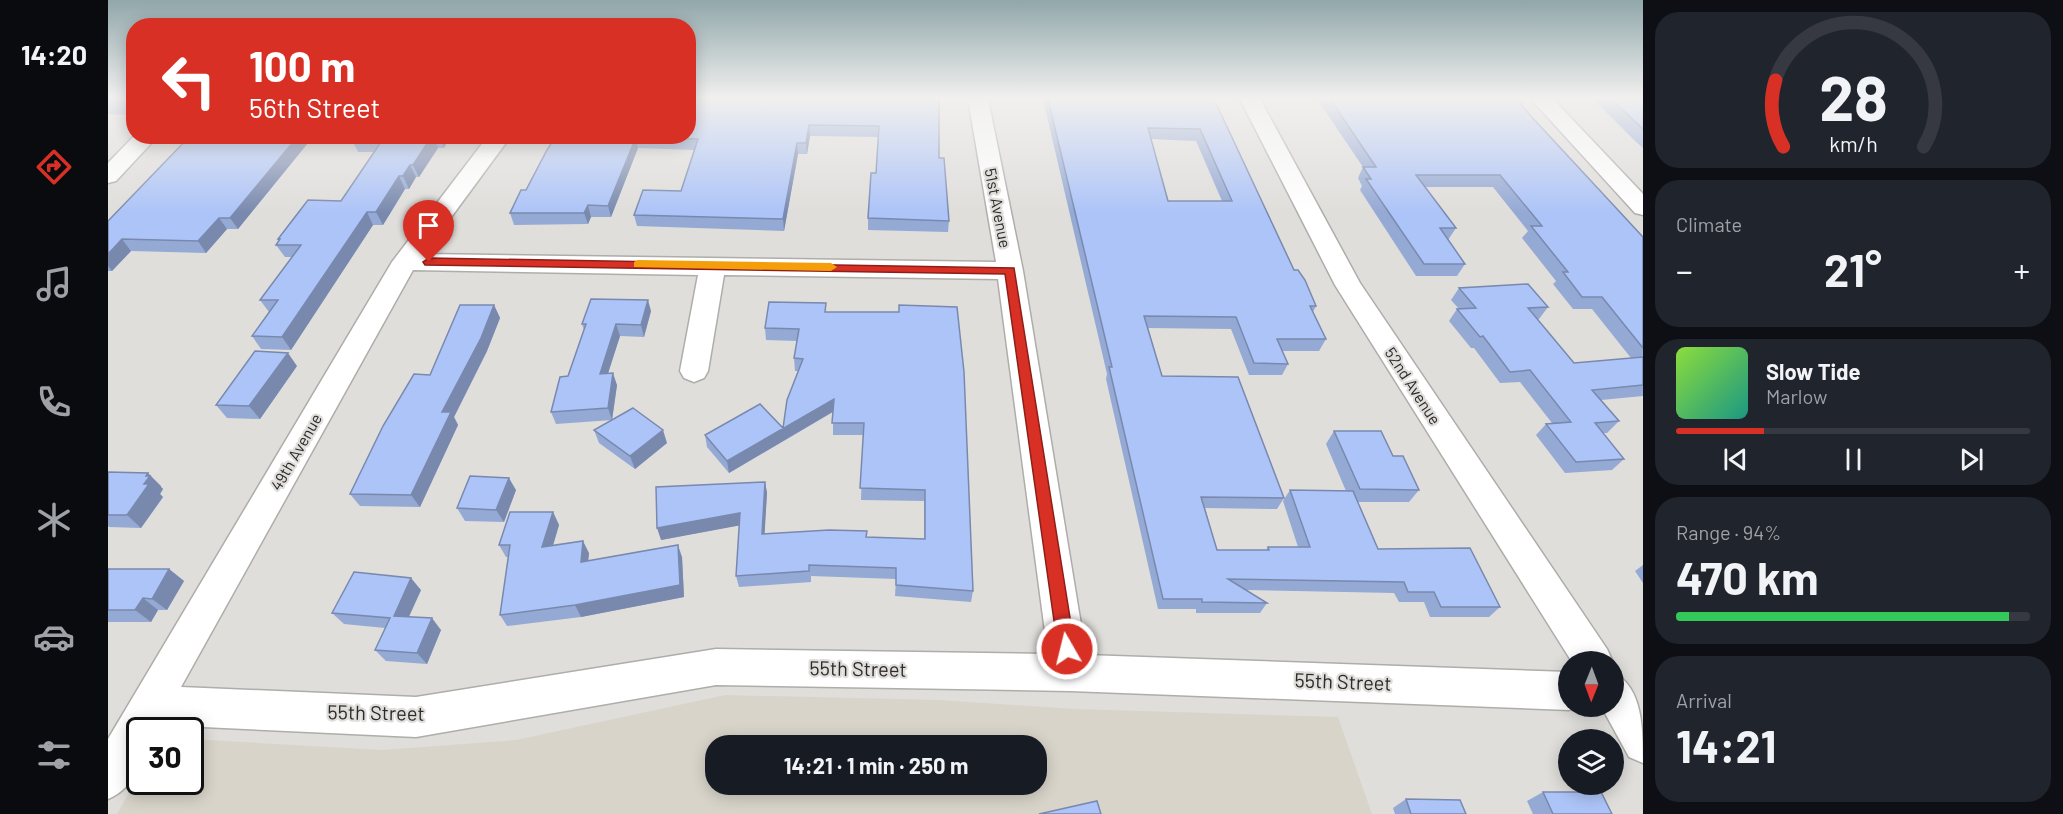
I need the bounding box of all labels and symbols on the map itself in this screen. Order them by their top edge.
street label: 51st Avenue [981,166,1016,249]
pin [403,200,454,262]
street label: 52nd Avenue [1381,344,1445,428]
street label: 49th Avenue [266,410,325,494]
position arrow [1035,617,1099,681]
north arrow [1558,651,1624,717]
street label: 55th Street [809,655,907,681]
street label: 55th Street [1294,667,1392,695]
street label: 55th Street [327,699,425,725]
speed limit sign: 30 [126,717,204,795]

